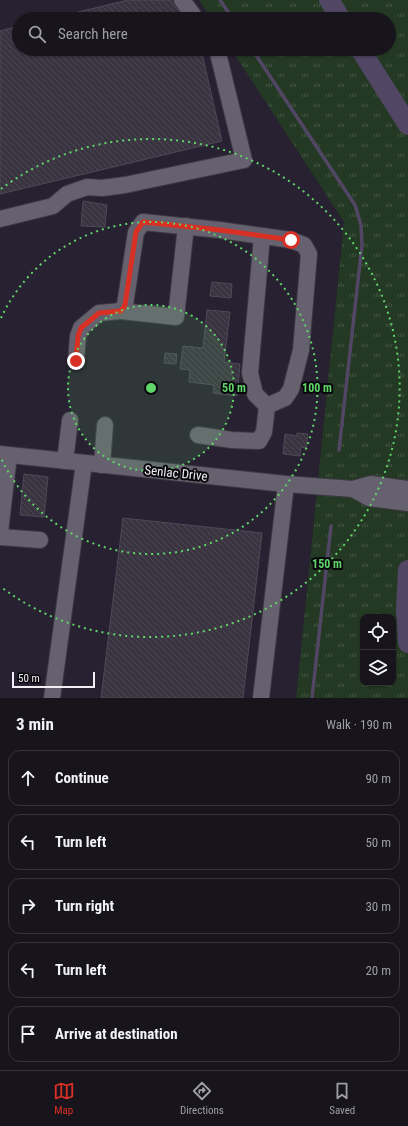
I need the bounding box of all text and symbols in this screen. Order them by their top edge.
search box [12,12,396,56]
icon: search [26,23,48,45]
text: Search here [58,25,128,43]
route start [282,231,300,249]
route end [67,352,85,370]
centre of rings [144,381,158,395]
text: 50 m [222,381,246,395]
text: 100 m [302,381,332,395]
street label: Senlac Drive [144,462,208,484]
text: 150 m [312,557,342,571]
map controls [360,614,396,686]
button: locate [360,614,396,650]
button: layers [360,650,396,686]
scale bar [12,670,95,689]
text: 50 m [18,672,40,685]
text: 3 min [16,714,54,734]
text: Walk · 190 m [326,717,392,732]
icon: ahead [17,767,39,789]
text: Continue [55,769,109,787]
text: 90 m [365,771,391,786]
icon: left [17,831,39,853]
text: Turn left [55,833,106,851]
text: 50 m [365,835,391,850]
icon: right [17,895,39,917]
text: Turn right [55,897,114,915]
text: 30 m [365,899,391,914]
icon: left [17,959,39,981]
text: Turn left [55,961,106,979]
text: 20 m [365,963,391,978]
icon: arrive [17,1023,39,1045]
text: Arrive at destination [55,1025,178,1043]
tab: Map [53,1080,75,1117]
tab: Directions [180,1080,224,1117]
tab: Saved [329,1080,355,1117]

